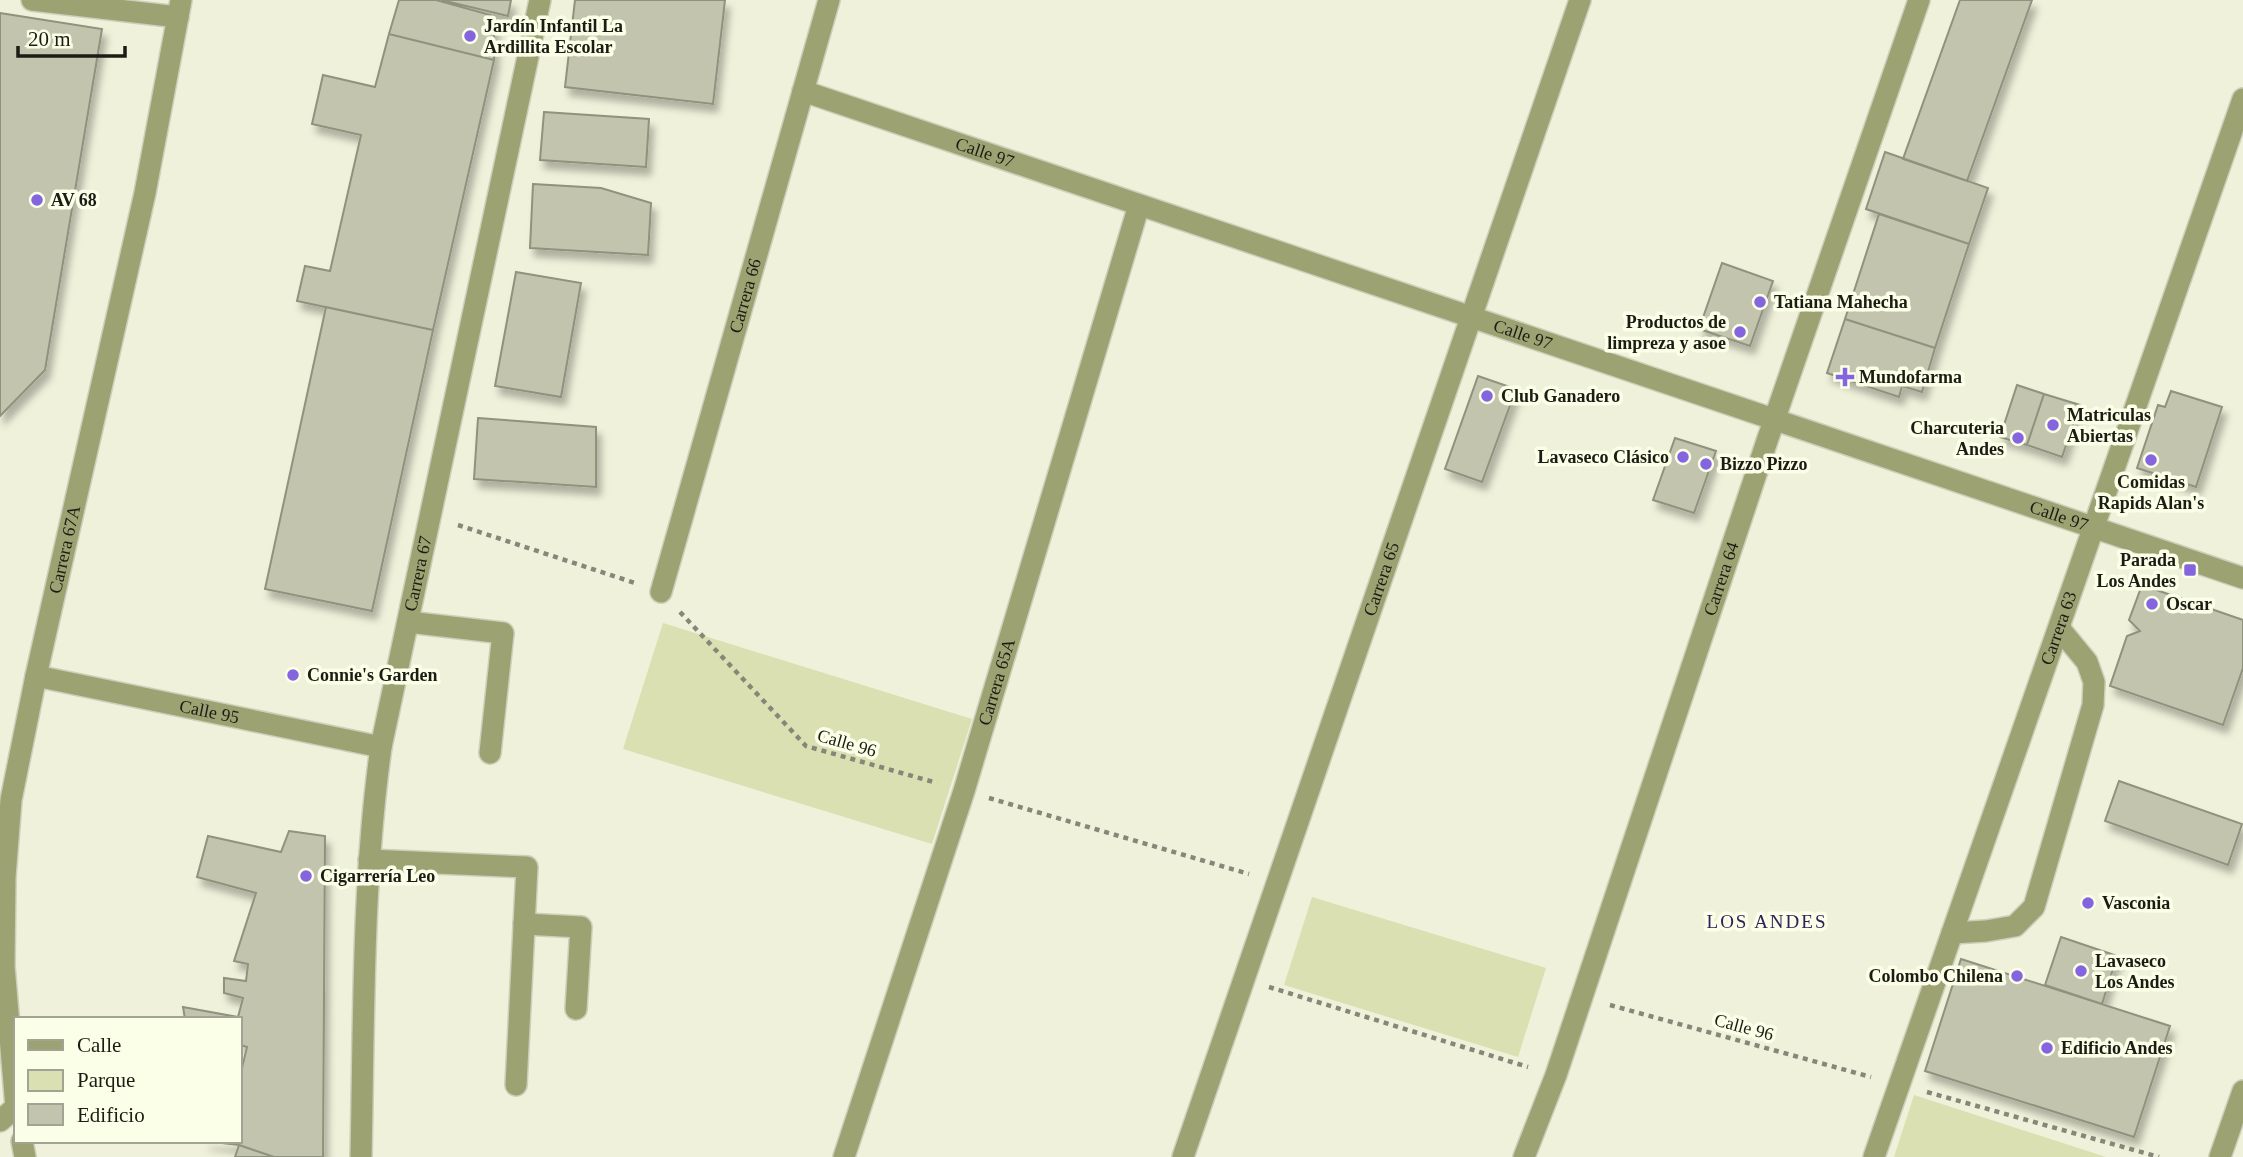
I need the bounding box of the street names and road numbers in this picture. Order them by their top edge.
street label: Calle 97 [953,133,1017,172]
street label: Carrera 66 [725,256,765,335]
street label: Calle 97 [1491,315,1555,354]
street label: Calle 97 [2027,497,2091,535]
street label: Carrera 67A [45,504,84,595]
street label: Carrera 67 [400,534,436,613]
street label: Carrera 64 [1700,539,1743,618]
street label: Carrera 65 [1359,540,1403,619]
street label: Carrera 63 [2036,589,2080,668]
street label: Carrera 65A [974,636,1019,728]
street label: Calle 95 [178,696,241,728]
street label: Calle 96 [815,725,879,761]
street label: Calle 96 [1712,1010,1776,1044]

